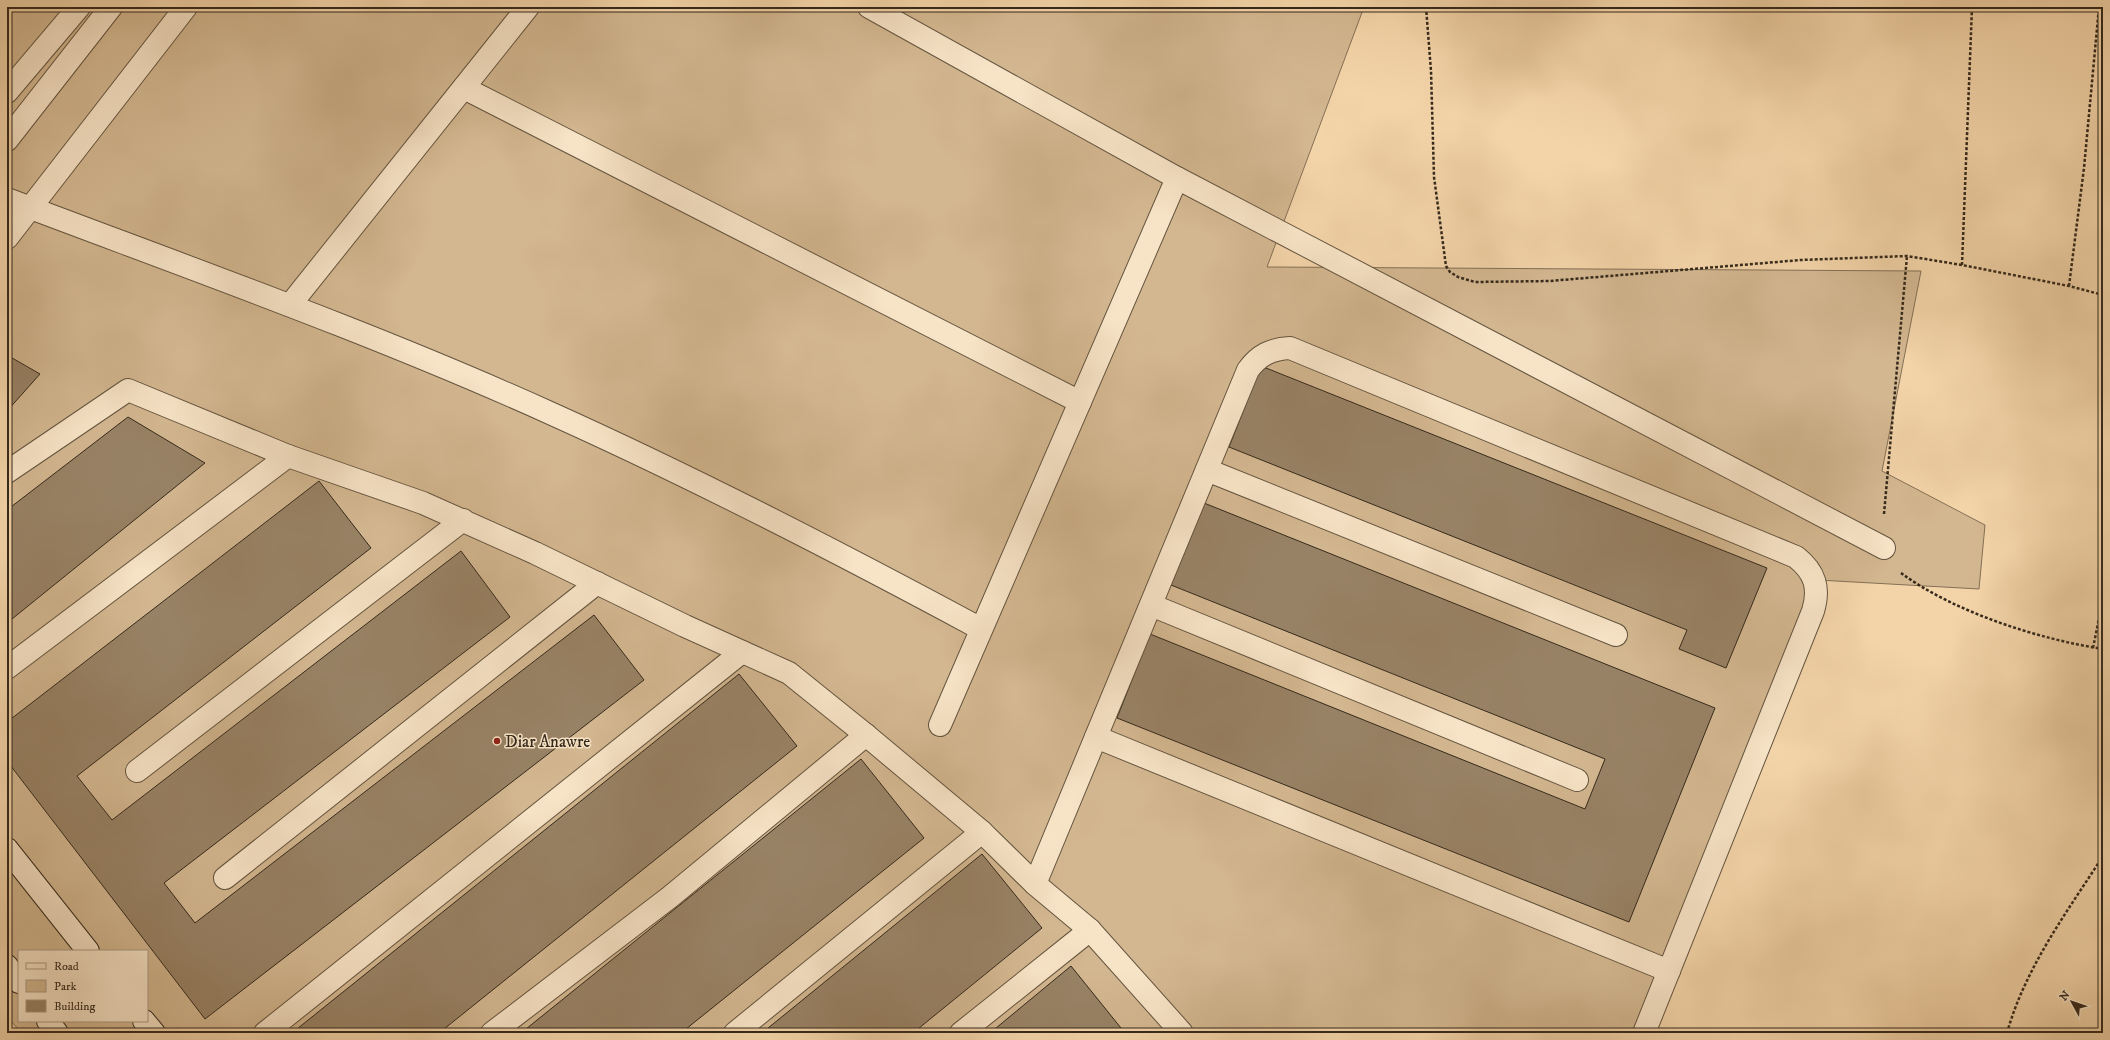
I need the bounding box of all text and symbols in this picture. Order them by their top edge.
place label: Diar Anawre [505,731,590,753]
marker: Diar Anawre [492,736,502,746]
legend [18,950,148,1022]
text: Road [54,959,79,974]
text: Park [54,979,76,994]
north arrow [2052,982,2092,1022]
text: N [2057,988,2073,1004]
text: Building [54,999,95,1014]

